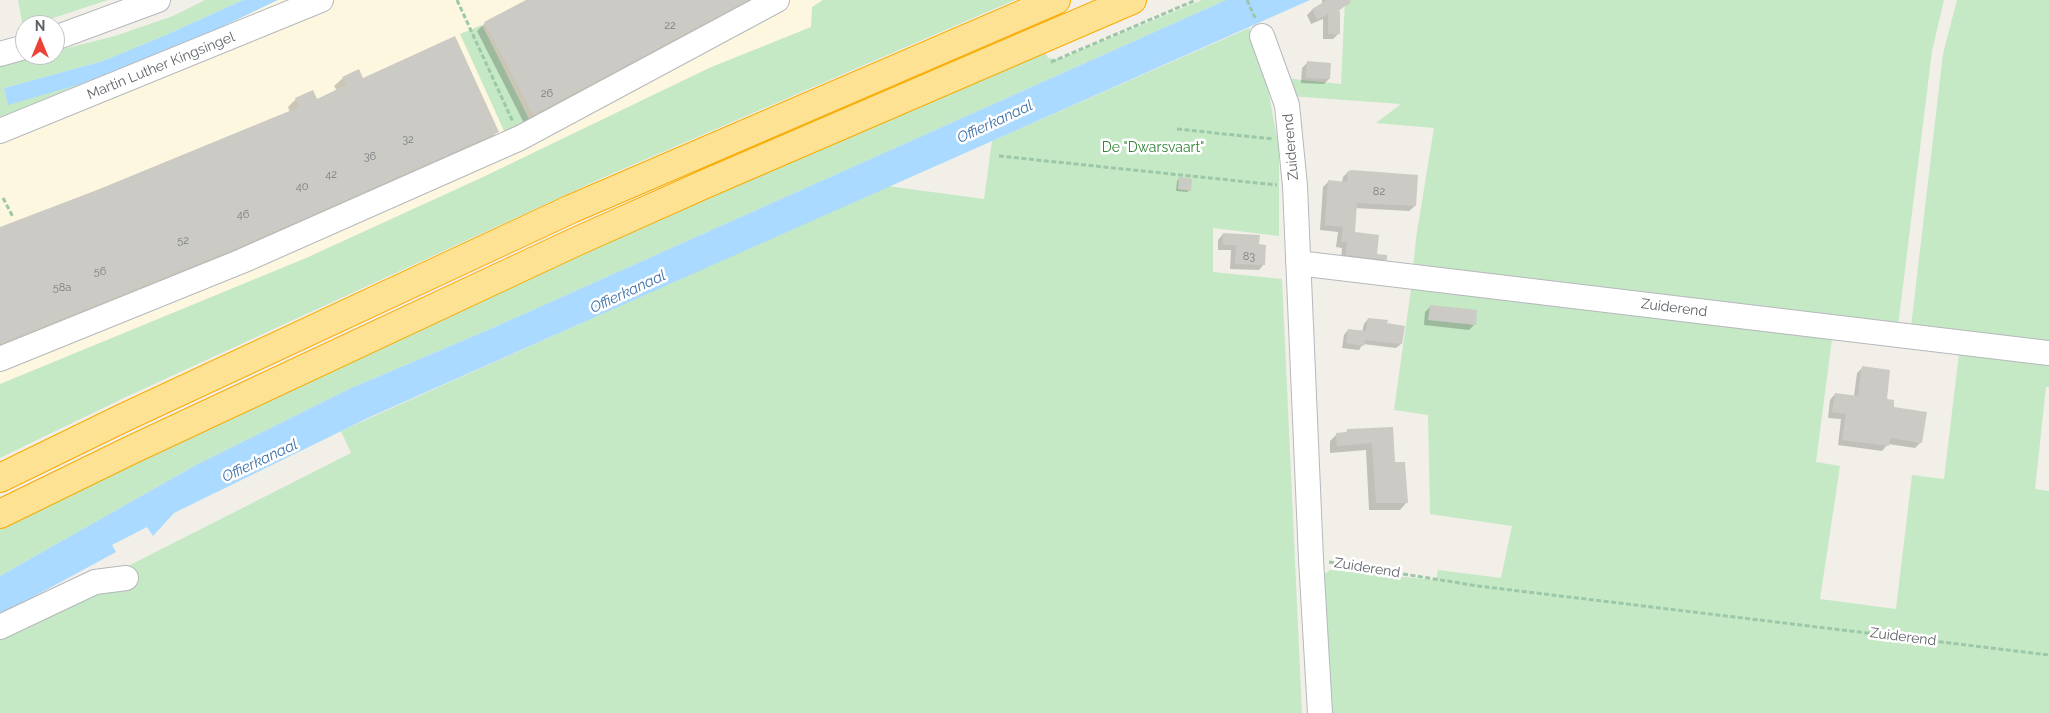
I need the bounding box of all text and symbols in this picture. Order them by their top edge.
north arrow [15,15,65,65]
text: N [35,18,45,34]
house number: 22 [664,19,676,33]
street label: Martin Luther Kingsingel [85,29,237,103]
house number: 26 [541,87,553,101]
water label: Offierkanaal [954,97,1036,147]
street label: Zuiderend [1280,113,1302,181]
house number: 32 [402,133,414,147]
park label: De "Dwarsvaart" [1102,140,1204,156]
house number: 36 [364,150,376,164]
house number: 42 [325,168,337,182]
house number: 40 [296,180,308,194]
house number: 82 [1373,185,1385,199]
house number: 46 [237,208,249,222]
house number: 52 [177,234,189,248]
house number: 83 [1243,250,1255,264]
house number: 56 [94,265,106,279]
water label: Offierkanaal [587,267,669,317]
house number: 58a [53,281,71,295]
street label: Zuiderend [1640,296,1708,320]
water label: Offierkanaal [219,436,301,486]
street label: Zuiderend [1333,554,1401,582]
street label: Zuiderend [1869,625,1937,649]

